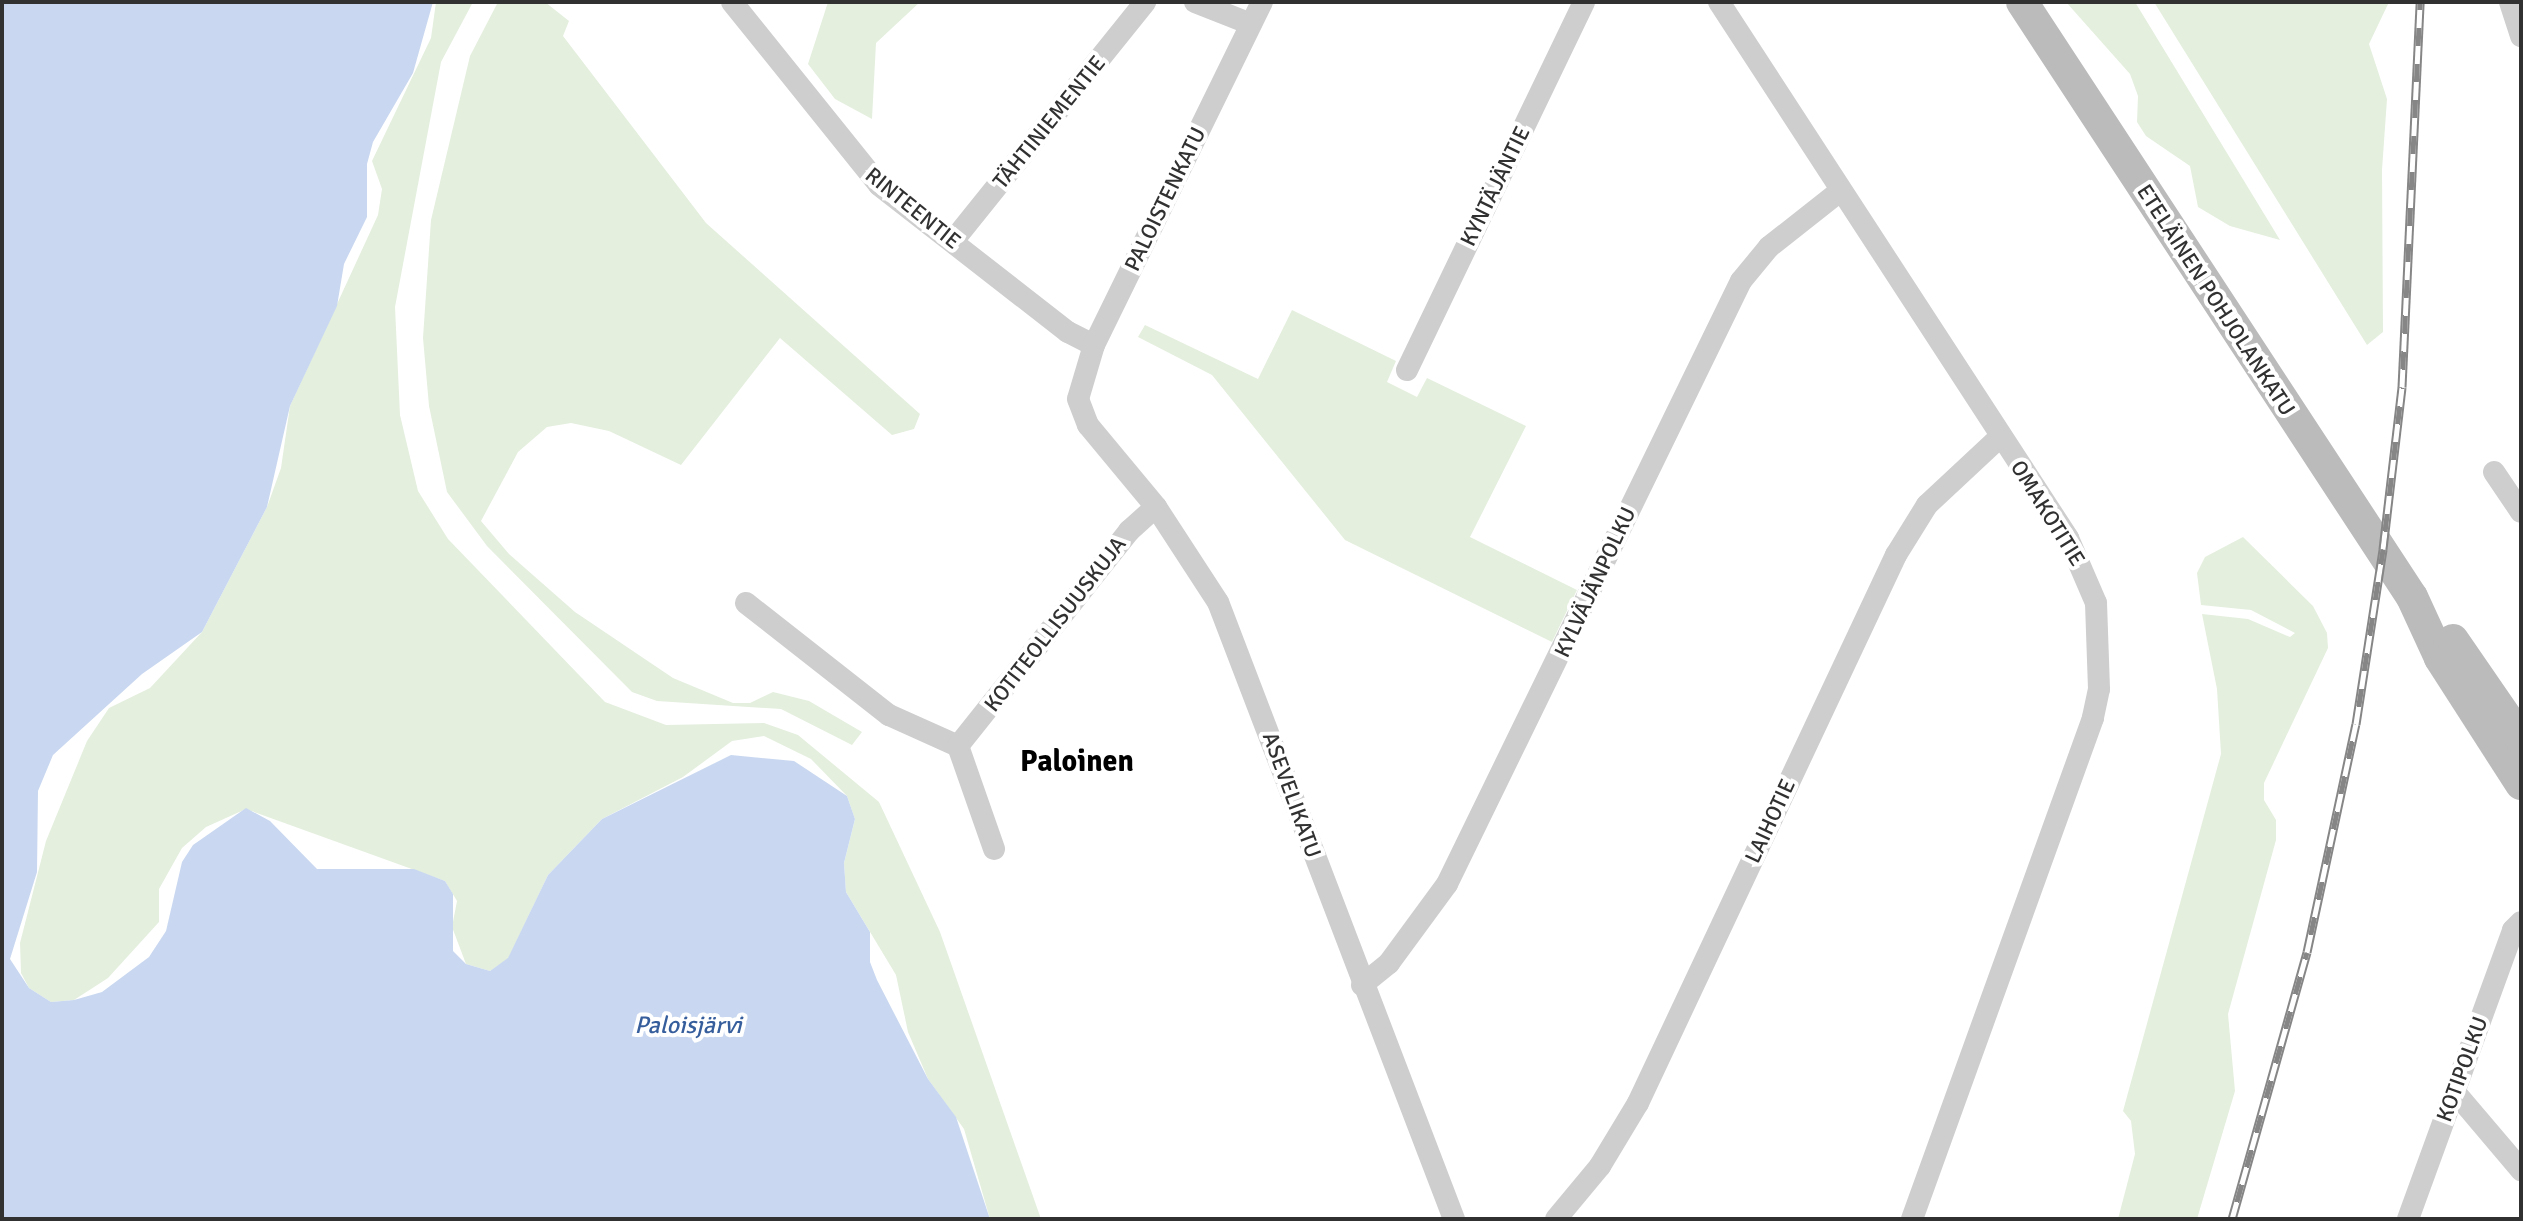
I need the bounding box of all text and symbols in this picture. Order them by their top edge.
street label: TÄHTINIEMENTIE [987,50,1111,194]
street label: KYNTÄJÄNTIE [1455,122,1535,250]
street label: PALOISTENKATU [1119,123,1211,275]
street label: RINTEENTIE [860,162,966,254]
street label: ETELÄINEN POHJOLANKATU [2131,179,2301,421]
street label: OMAKOTITIE [2005,455,2091,571]
street label: KYLVÄJÄNPOLKU [1549,503,1641,661]
street label: KOTITEOLLISUUSKUJA [978,531,1132,717]
street label: ASEVELIKATU [1257,729,1327,861]
district label: Paloinen [1020,744,1134,780]
street label: LAIHOTIE [1739,775,1801,867]
water label: Paloisjärvi [634,1012,742,1040]
street label: KOTIPOLKU [2431,1013,2493,1125]

